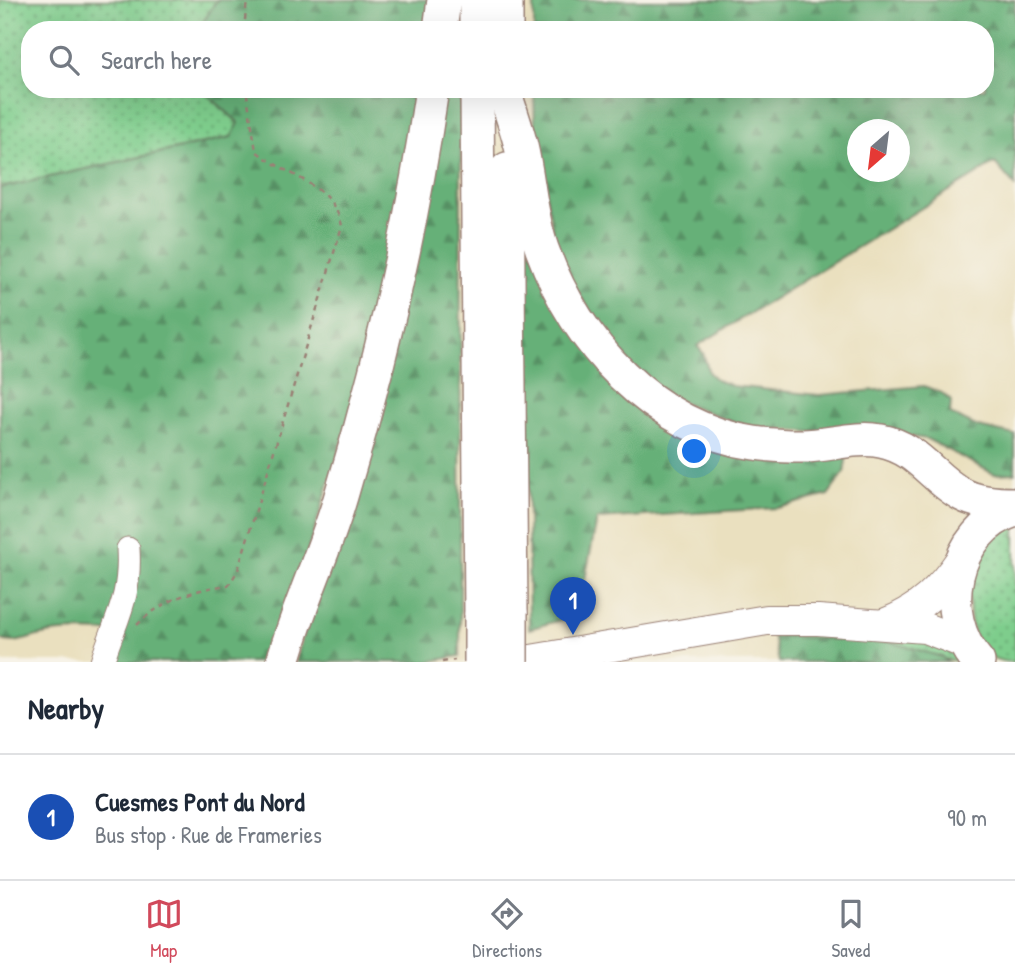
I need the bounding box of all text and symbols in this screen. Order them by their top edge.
search box [21,21,994,98]
icon: search [45,41,83,79]
text: Search here [101,42,212,77]
north arrow [847,119,910,182]
your location [677,434,711,468]
pin: 1 [550,577,596,635]
text: Nearby [28,688,104,728]
text: Cuesmes Pont du Nord [95,784,305,819]
text: 1 [47,802,55,833]
text: 90 m [947,802,987,833]
text: Bus stop · Rue de Frameries [95,819,322,850]
tab: Map [145,895,183,963]
tab: Directions [472,895,542,963]
tab: Saved [832,895,870,963]

